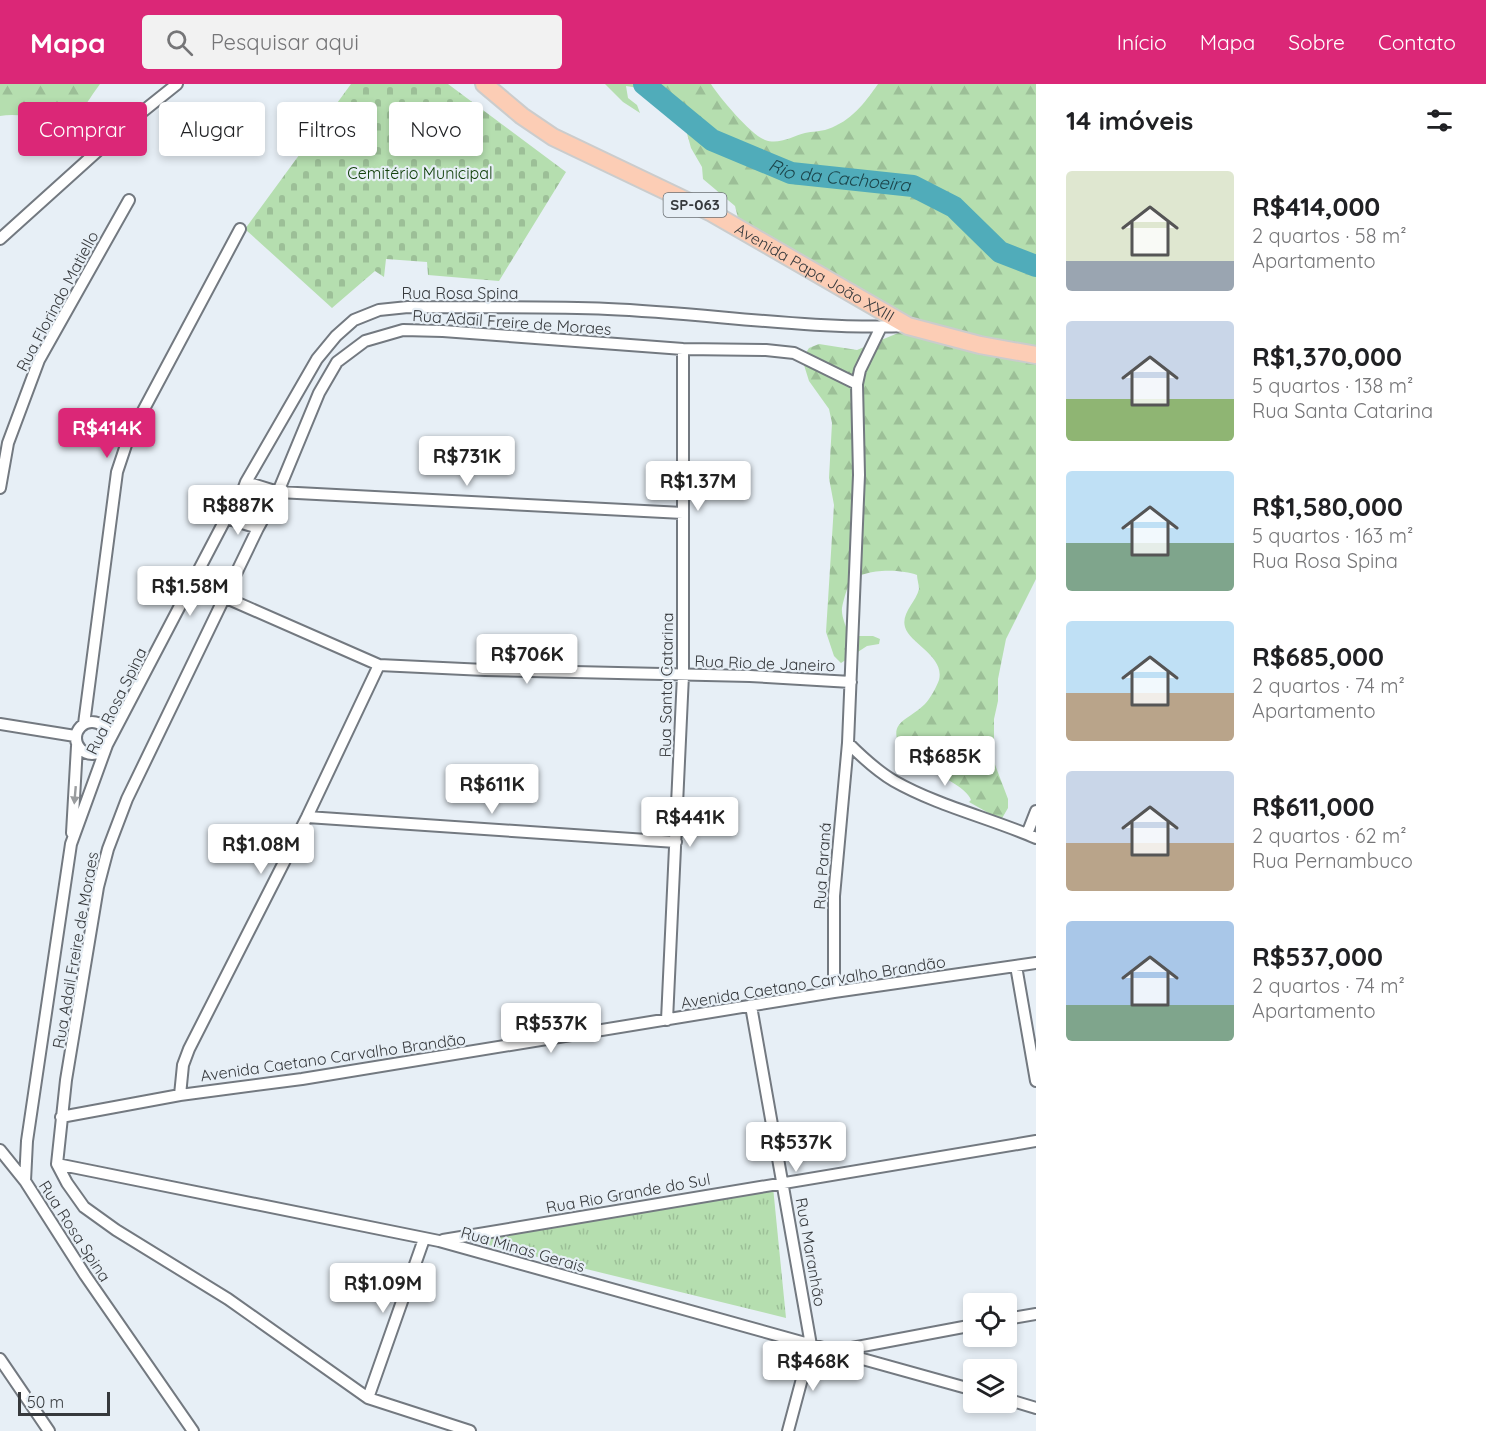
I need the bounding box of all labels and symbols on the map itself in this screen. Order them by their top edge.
water label: Rio da Cachoeira [765,153,913,197]
park label: Cemitério Municipal [347,163,493,183]
road number: SP-063 [664,193,726,217]
street label: Avenida Papa João XXIII [731,218,898,326]
street label: Rua Florindo Matiello [12,227,102,375]
street label: Rua Rosa Spina [402,283,518,303]
street label: Rua Adail Freire de Moraes [412,305,612,339]
pin: R$414K [58,408,156,459]
pin: R$731K [418,436,516,487]
pin: R$1.37M [643,461,753,512]
pin: R$887K [189,485,287,536]
pin: R$1.58M [135,566,245,617]
street label: Rua Santa Catarina [655,612,677,758]
pin: R$706K [478,634,576,685]
street label: Rua Rosa Spina [81,644,151,758]
street label: Rua Rio de Janeiro [694,651,836,675]
pin: R$685K [896,736,994,787]
pin: R$611K [443,764,541,815]
one-way arrow [70,786,80,805]
pin: R$441K [641,797,739,848]
street label: Rua Paraná [809,822,835,910]
pin: R$1.08M [206,824,316,875]
street label: Rua Adail Freire de Moraes [48,850,102,1050]
street label: Avenida Caetano Carvalho Brandão [679,951,947,1013]
pin: R$537K [502,1003,600,1054]
street label: Avenida Caetano Carvalho Brandão [199,1028,467,1086]
pin: R$537K [747,1122,845,1173]
street label: Rua Rio Grande do Sul [544,1169,712,1217]
street label: Rua Rosa Spina [35,1177,115,1285]
street label: Rua Maranhão [792,1196,830,1308]
street label: Rua Minas Gerais [459,1222,587,1276]
pin: R$1.09M [328,1263,438,1314]
pin: R$468K [764,1341,862,1392]
scale bar [18,1389,110,1416]

